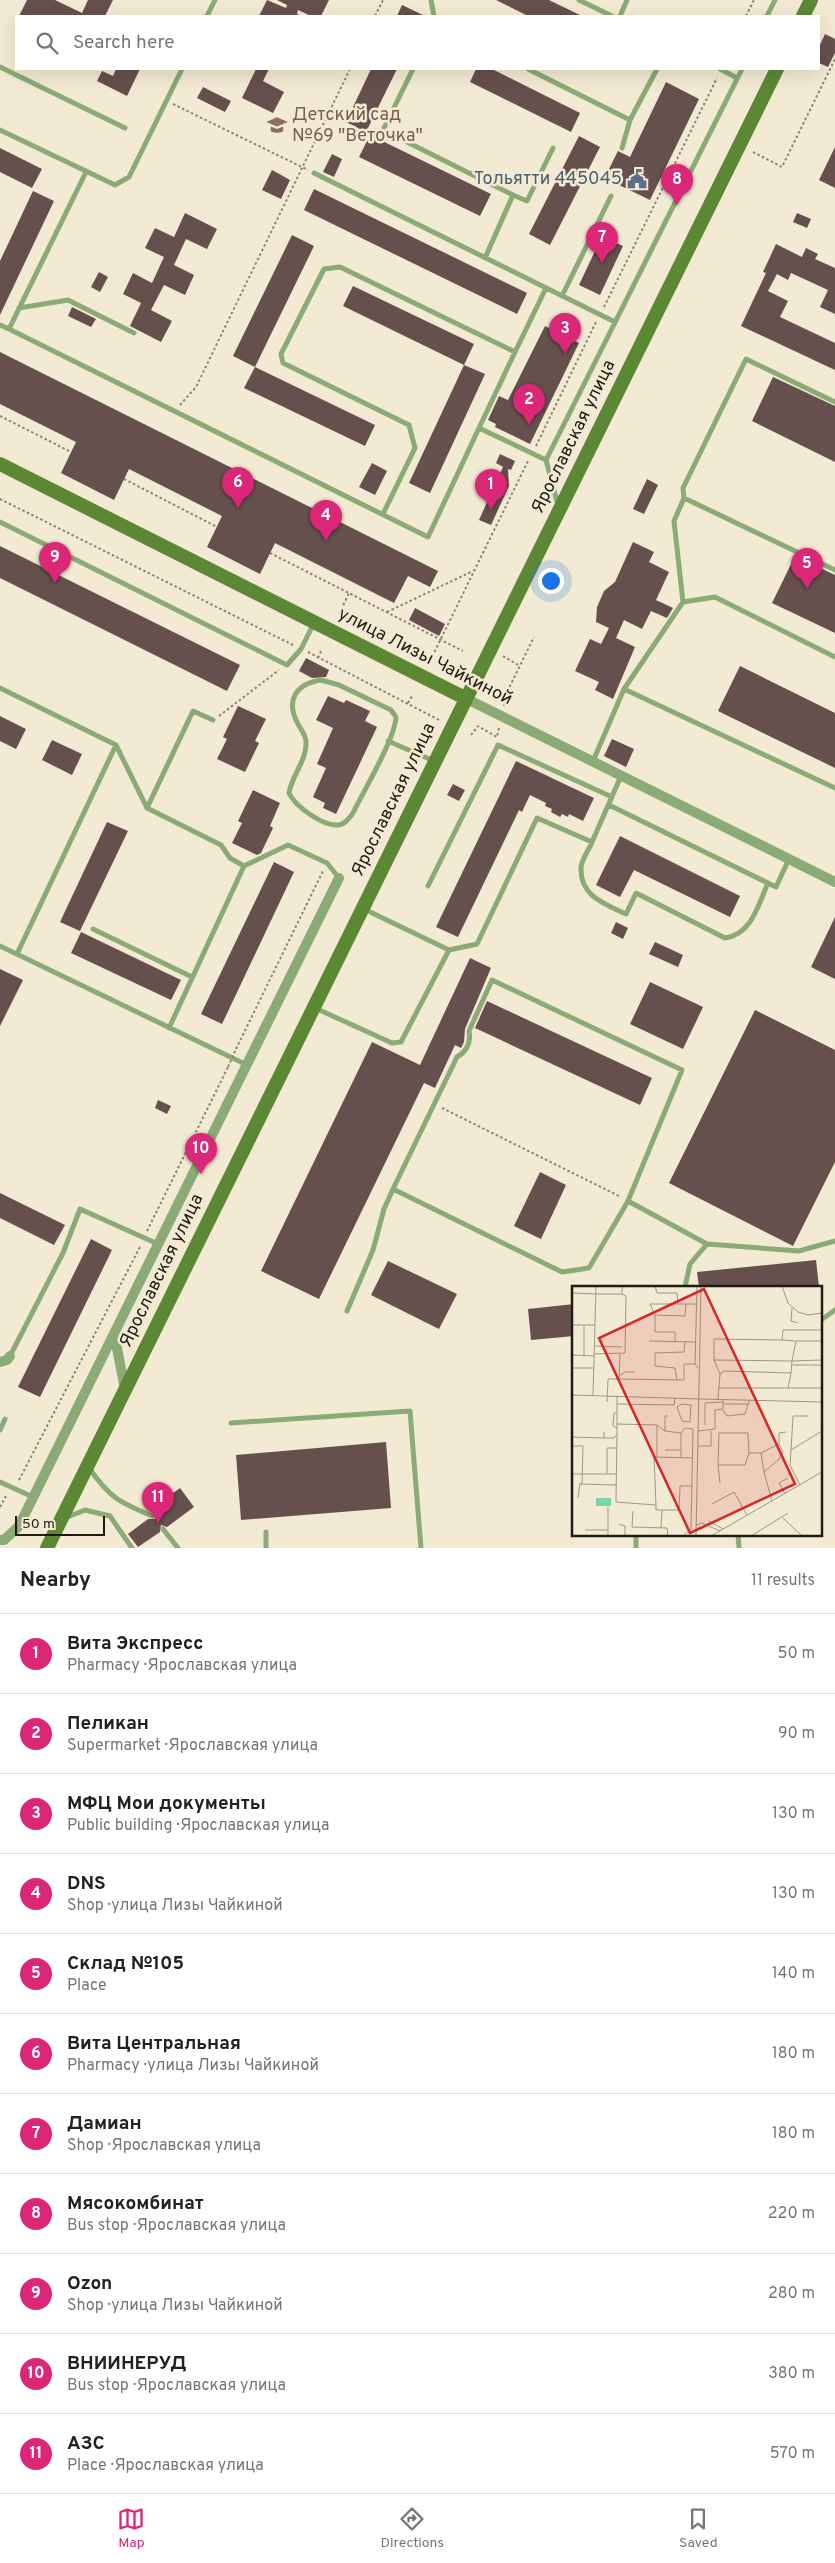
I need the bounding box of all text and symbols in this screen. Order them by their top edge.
search box [15,15,820,70]
icon: search [33,29,61,57]
text: Search here [73,31,175,55]
place label: Детский сад №69 "Веточка" [292,104,423,148]
school or university icon: Детский сад №69 "Веточка" [266,114,288,136]
pin: 8 [661,164,693,205]
place label: Тольятти 445045 [474,168,622,191]
public building icon: Тольятти 445045 [626,168,648,190]
pin: 7 [586,222,618,263]
pin: 3 [549,313,581,354]
street label: Ярославская улица [527,356,621,518]
pin: 2 [513,384,545,425]
pin: 6 [222,467,254,508]
pin: 1 [475,469,507,510]
pin: 4 [310,500,342,541]
pin: 9 [39,542,71,583]
pin: 5 [791,548,823,589]
your location [538,568,564,594]
street label: улица Лизы Чайкиной [334,603,516,711]
street label: Ярославская улица [347,719,441,881]
pin: 10 [185,1133,217,1174]
street label: Ярославская улица [115,1190,209,1352]
inset map [572,1286,822,1536]
pin: 11 [142,1482,174,1523]
scale bar [15,1513,105,1536]
text: 50 m [22,1516,55,1533]
text: Nearby [20,1567,91,1594]
text: 11 results [751,1571,815,1591]
text: Вита Экспресс [67,1632,204,1656]
text: 1 [33,1644,39,1664]
text: 50 m [778,1644,815,1664]
text: Pharmacy · Ярославская улица [67,1656,297,1676]
text: Пеликан [67,1712,149,1736]
text: 2 [31,1724,41,1744]
text: 90 m [778,1724,815,1744]
text: Supermarket · Ярославская улица [67,1736,318,1756]
text: МФЦ Мои документы [67,1792,266,1816]
text: 3 [31,1804,41,1824]
text: 130 m [772,1804,815,1824]
text: Public building · Ярославская улица [67,1816,330,1836]
text: DNS [67,1872,106,1896]
text: 4 [31,1884,41,1904]
text: 130 m [772,1884,815,1904]
text: Shop · улица Лизы Чайкиной [67,1896,283,1916]
text: Склад №105 [67,1952,184,1976]
text: 5 [31,1964,41,1984]
text: 140 m [772,1964,815,1984]
text: Place [67,1976,107,1996]
text: Вита Центральная [67,2032,241,2056]
text: 6 [31,2044,41,2064]
text: 180 m [772,2044,815,2064]
text: Pharmacy · улица Лизы Чайкиной [67,2056,319,2076]
text: Дамиан [67,2112,142,2136]
text: 7 [32,2124,40,2144]
text: 180 m [772,2124,815,2144]
text: Shop · Ярославская улица [67,2136,261,2156]
text: Мясокомбинат [67,2192,204,2216]
text: 8 [31,2204,41,2224]
text: 220 m [768,2204,815,2224]
text: Bus stop · Ярославская улица [67,2216,286,2236]
text: Ozon [67,2272,112,2296]
text: 9 [31,2284,41,2304]
text: 280 m [768,2284,815,2304]
text: Shop · улица Лизы Чайкиной [67,2296,283,2316]
text: ВНИИНЕРУД [67,2352,186,2376]
text: 10 [28,2364,44,2384]
text: 380 m [768,2364,815,2384]
text: Bus stop · Ярославская улица [67,2376,286,2396]
text: АЗС [67,2432,105,2456]
text: 11 [30,2444,42,2464]
text: 570 m [770,2444,815,2464]
text: Place · Ярославская улица [67,2456,264,2476]
tab: Map [117,2505,145,2552]
tab: Directions [380,2505,444,2552]
tab: Saved [679,2505,718,2552]

